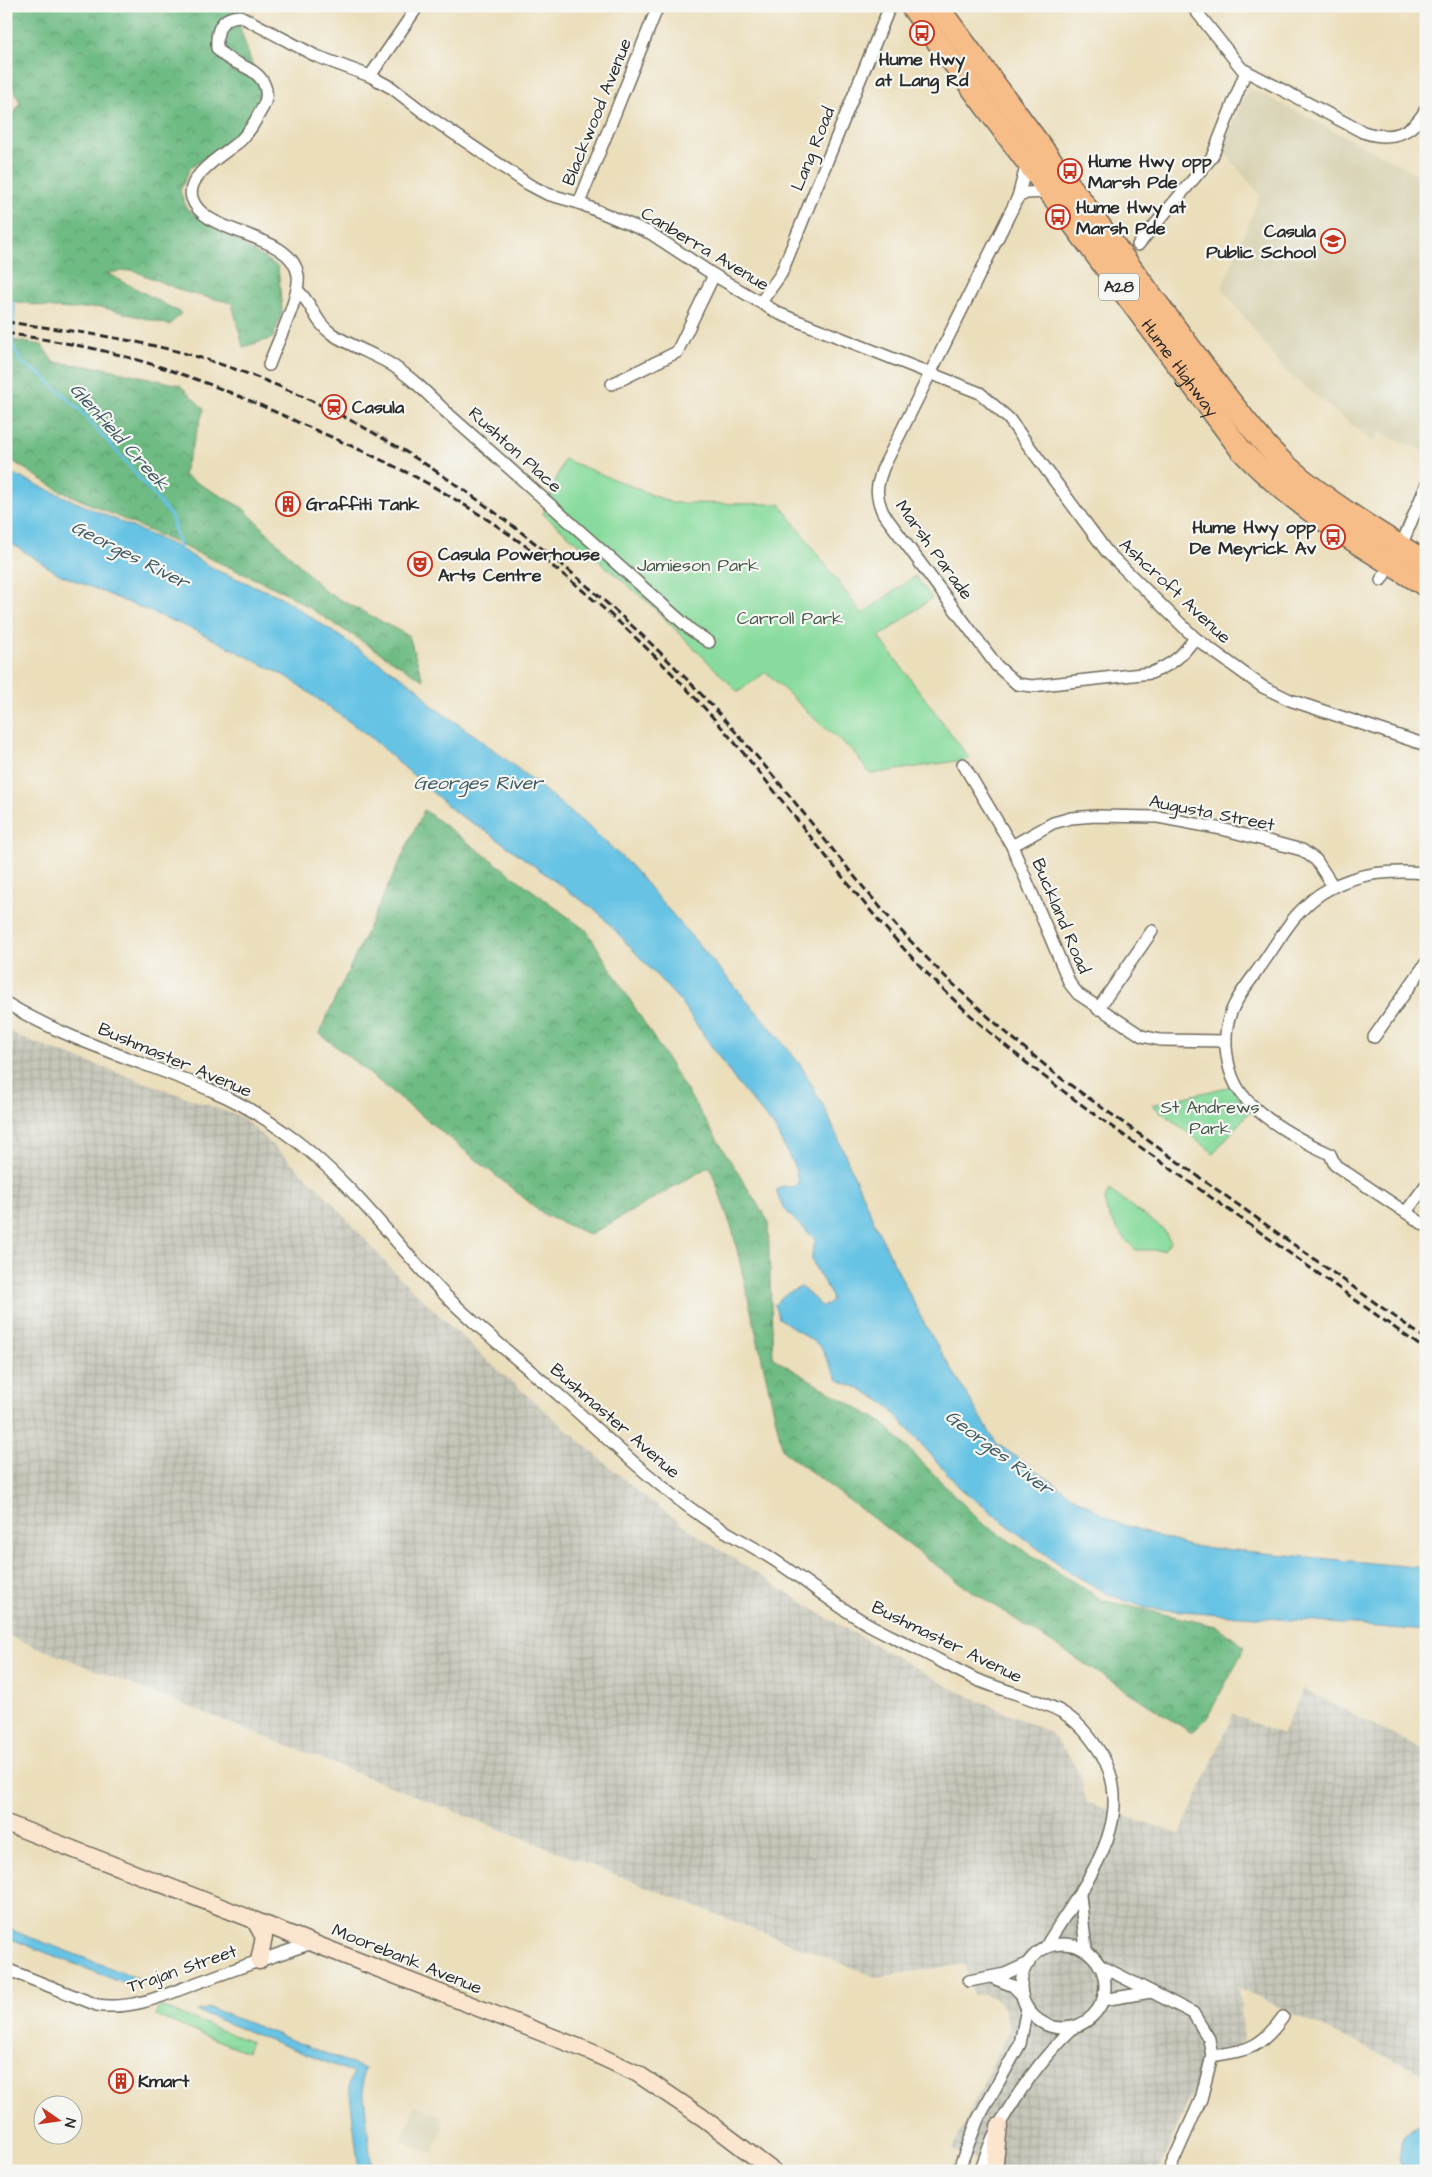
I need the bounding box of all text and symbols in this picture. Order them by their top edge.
bus stop icon: Hume Hwy at Lang Rd [909,20,935,46]
street label: Blackwood Avenue [556,34,638,189]
place label: Hume Hwy at Lang Rd [875,47,969,94]
street label: Lang Road [785,103,842,195]
place label: Hume Hwy opp Marsh Pde [1088,149,1212,195]
bus stop icon: Hume Hwy opp Marsh Pde [1057,158,1083,184]
place label: Hume Hwy at Marsh Pde [1076,195,1187,241]
street label: Canberra Avenue [636,201,774,297]
bus stop icon: Hume Hwy at Marsh Pde [1045,204,1071,230]
place label: Casula Public School [1206,219,1317,265]
school or university icon: Casula Public School [1320,228,1346,254]
road number: A28 [1099,274,1139,300]
street label: Hume Highway [1135,314,1225,423]
water label: Glenfield Creek [63,377,175,497]
station icon: Casula [321,394,347,420]
place label: Casula [352,395,405,420]
street label: Rushton Place [463,401,567,499]
building icon: Graffiti Tank [275,491,301,517]
place label: Graffiti Tank [306,492,420,517]
street label: Marsh Parade [889,495,979,605]
water label: Georges River [66,514,196,597]
place label: Hume Hwy opp De Meyrick Av [1190,515,1317,562]
bus stop icon: Hume Hwy opp De Meyrick Av [1320,524,1346,550]
street label: Ashcroft Avenue [1114,533,1237,650]
place label: Casula Powerhouse Arts Centre [438,542,600,588]
theatre icon: Casula Powerhouse Arts Centre [407,551,433,577]
park label: Jamieson Park [637,553,759,578]
park label: Carroll Park [737,606,843,631]
water label: Georges River [414,770,545,797]
street label: Augusta Street [1147,789,1278,839]
street label: Buckland Road [1025,854,1097,978]
street label: Bushmaster Avenue [94,1016,256,1104]
park label: St Andrews Park [1160,1095,1260,1141]
street label: Bushmaster Avenue [545,1358,686,1485]
water label: Georges River [939,1403,1061,1504]
street label: Bushmaster Avenue [867,1595,1027,1689]
street label: Moorebank Avenue [328,1917,486,2001]
street label: Trajan Street [124,1938,241,1999]
building icon: Kmart [108,2068,134,2094]
place label: Kmart [138,2069,190,2094]
north arrow [32,2094,82,2144]
text: N [59,2116,80,2129]

